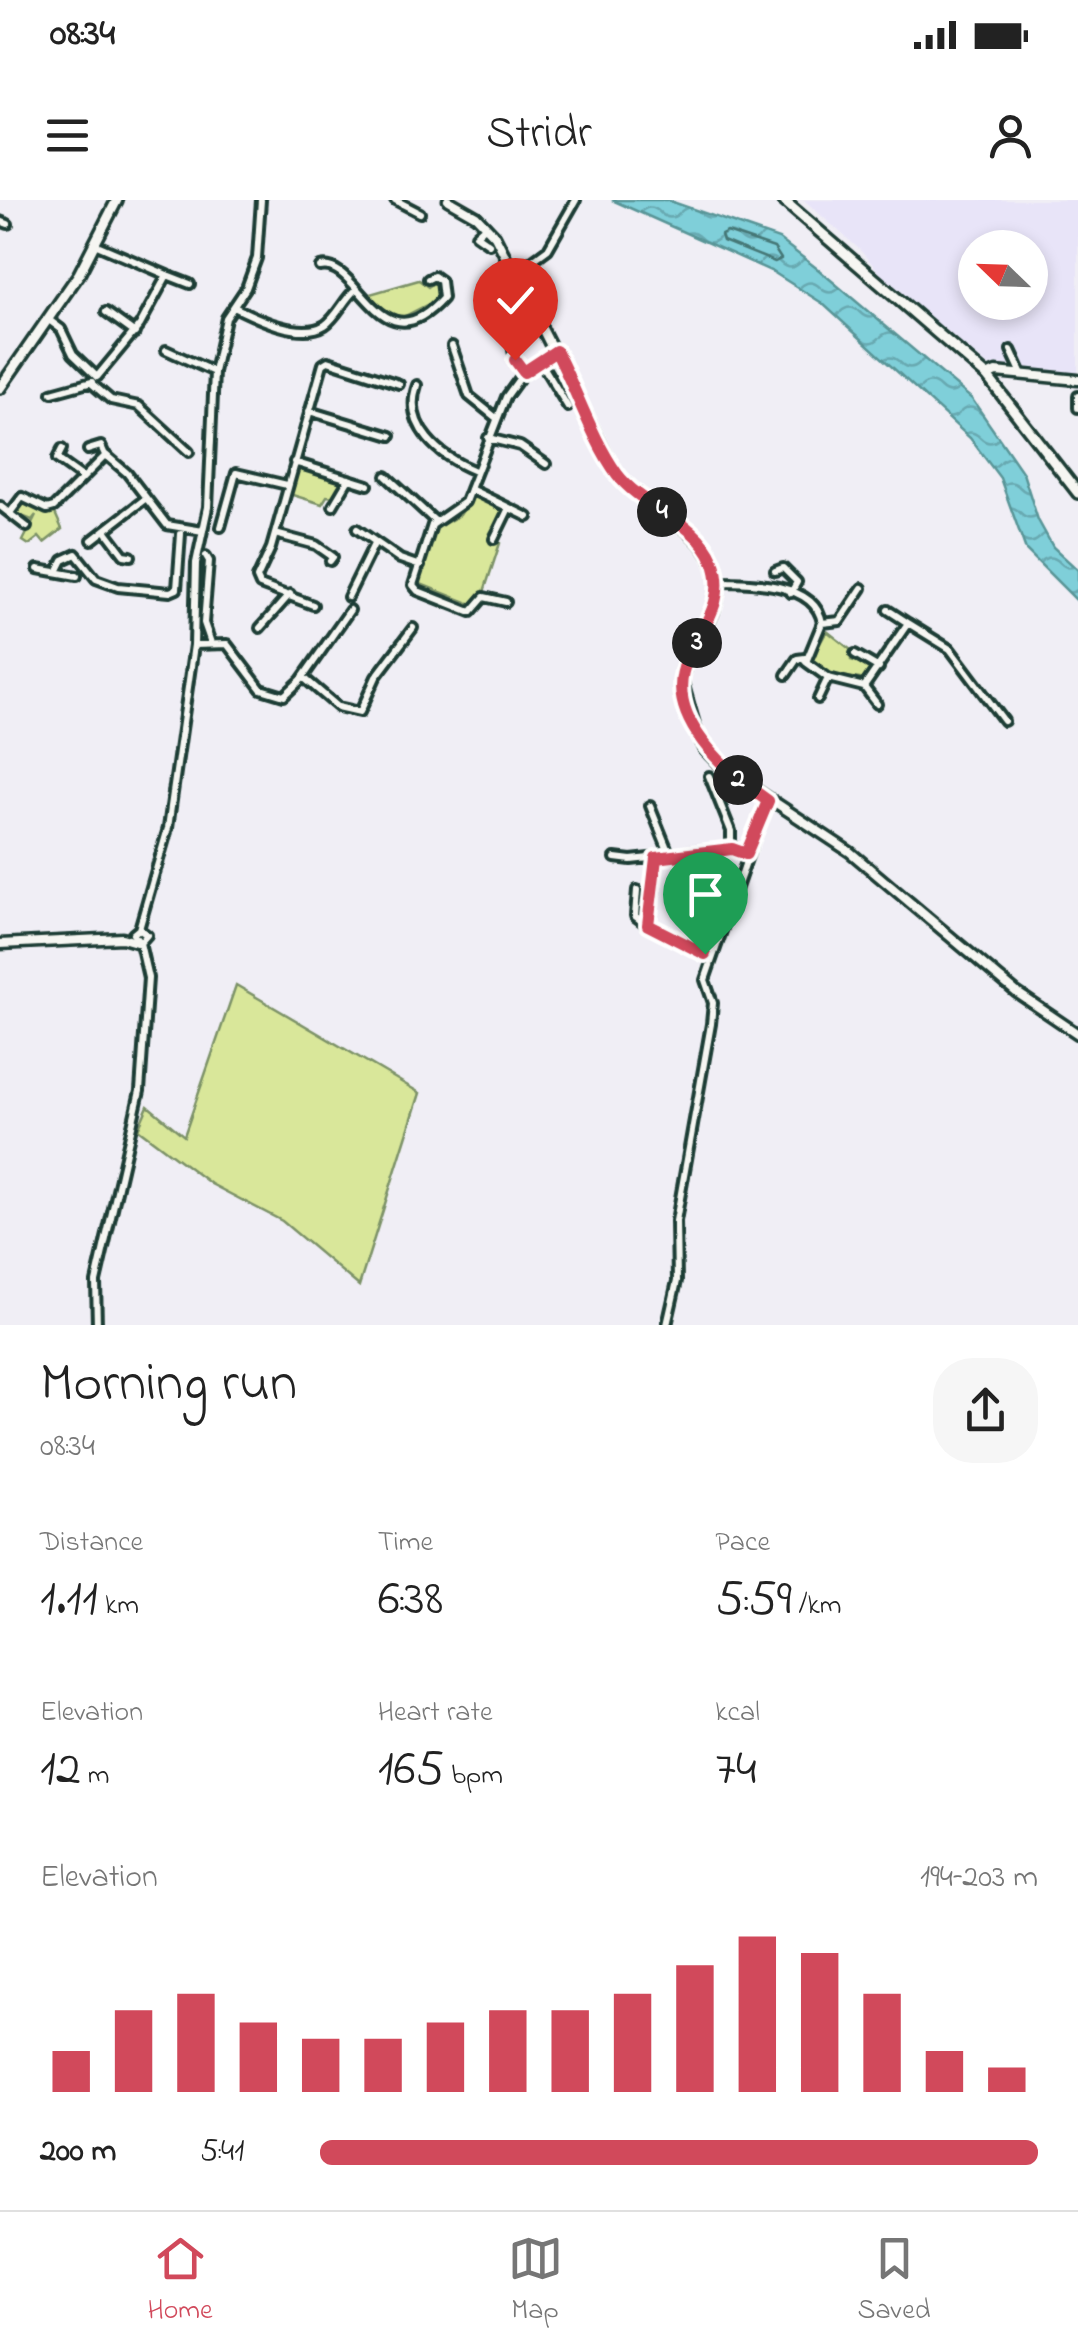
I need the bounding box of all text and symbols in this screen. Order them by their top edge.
text: 08:34 [50,7,115,63]
text: Stridr [486,102,592,168]
icon: menu [40,108,95,163]
icon: person [983,108,1038,163]
north arrow [958,230,1048,320]
map controls [958,230,1048,320]
pin [473,258,558,361]
icon: check [488,273,543,328]
pin: 4 [637,487,687,537]
text: 4 [656,491,668,532]
pin: 3 [672,618,722,668]
text: 3 [691,622,703,663]
pin: 2 [713,755,763,805]
text: 2 [731,759,745,800]
pin [663,852,748,955]
icon: arrive [678,867,733,922]
text: Morning run [40,1346,297,1426]
button: share [933,1358,1038,1463]
text: 08:34 [40,1424,95,1471]
text: Distance [40,1523,143,1564]
text: Time [378,1523,433,1564]
text: Pace [715,1523,770,1564]
text: 1.11 [40,1564,98,1637]
text: 6:38 [378,1564,443,1637]
text: 5:59 [715,1564,792,1637]
text: km [98,1586,139,1627]
text: /km [792,1586,842,1627]
text: Elevation [40,1693,143,1734]
text: Heart rate [378,1693,492,1734]
text: kcal [715,1693,760,1734]
text: 12 [40,1734,81,1807]
text: 165 [378,1734,444,1807]
text: 74 [715,1734,757,1807]
text: m [81,1756,109,1797]
text: bpm [444,1756,503,1797]
text: Elevation [40,1855,158,1902]
text: 194–203 m [920,1855,1038,1902]
text: 200 m [40,2129,116,2176]
text: 5:41 [200,2129,244,2176]
tab: Home [147,2231,213,2332]
tab: Map [508,2231,563,2332]
tab: Saved [857,2231,931,2332]

